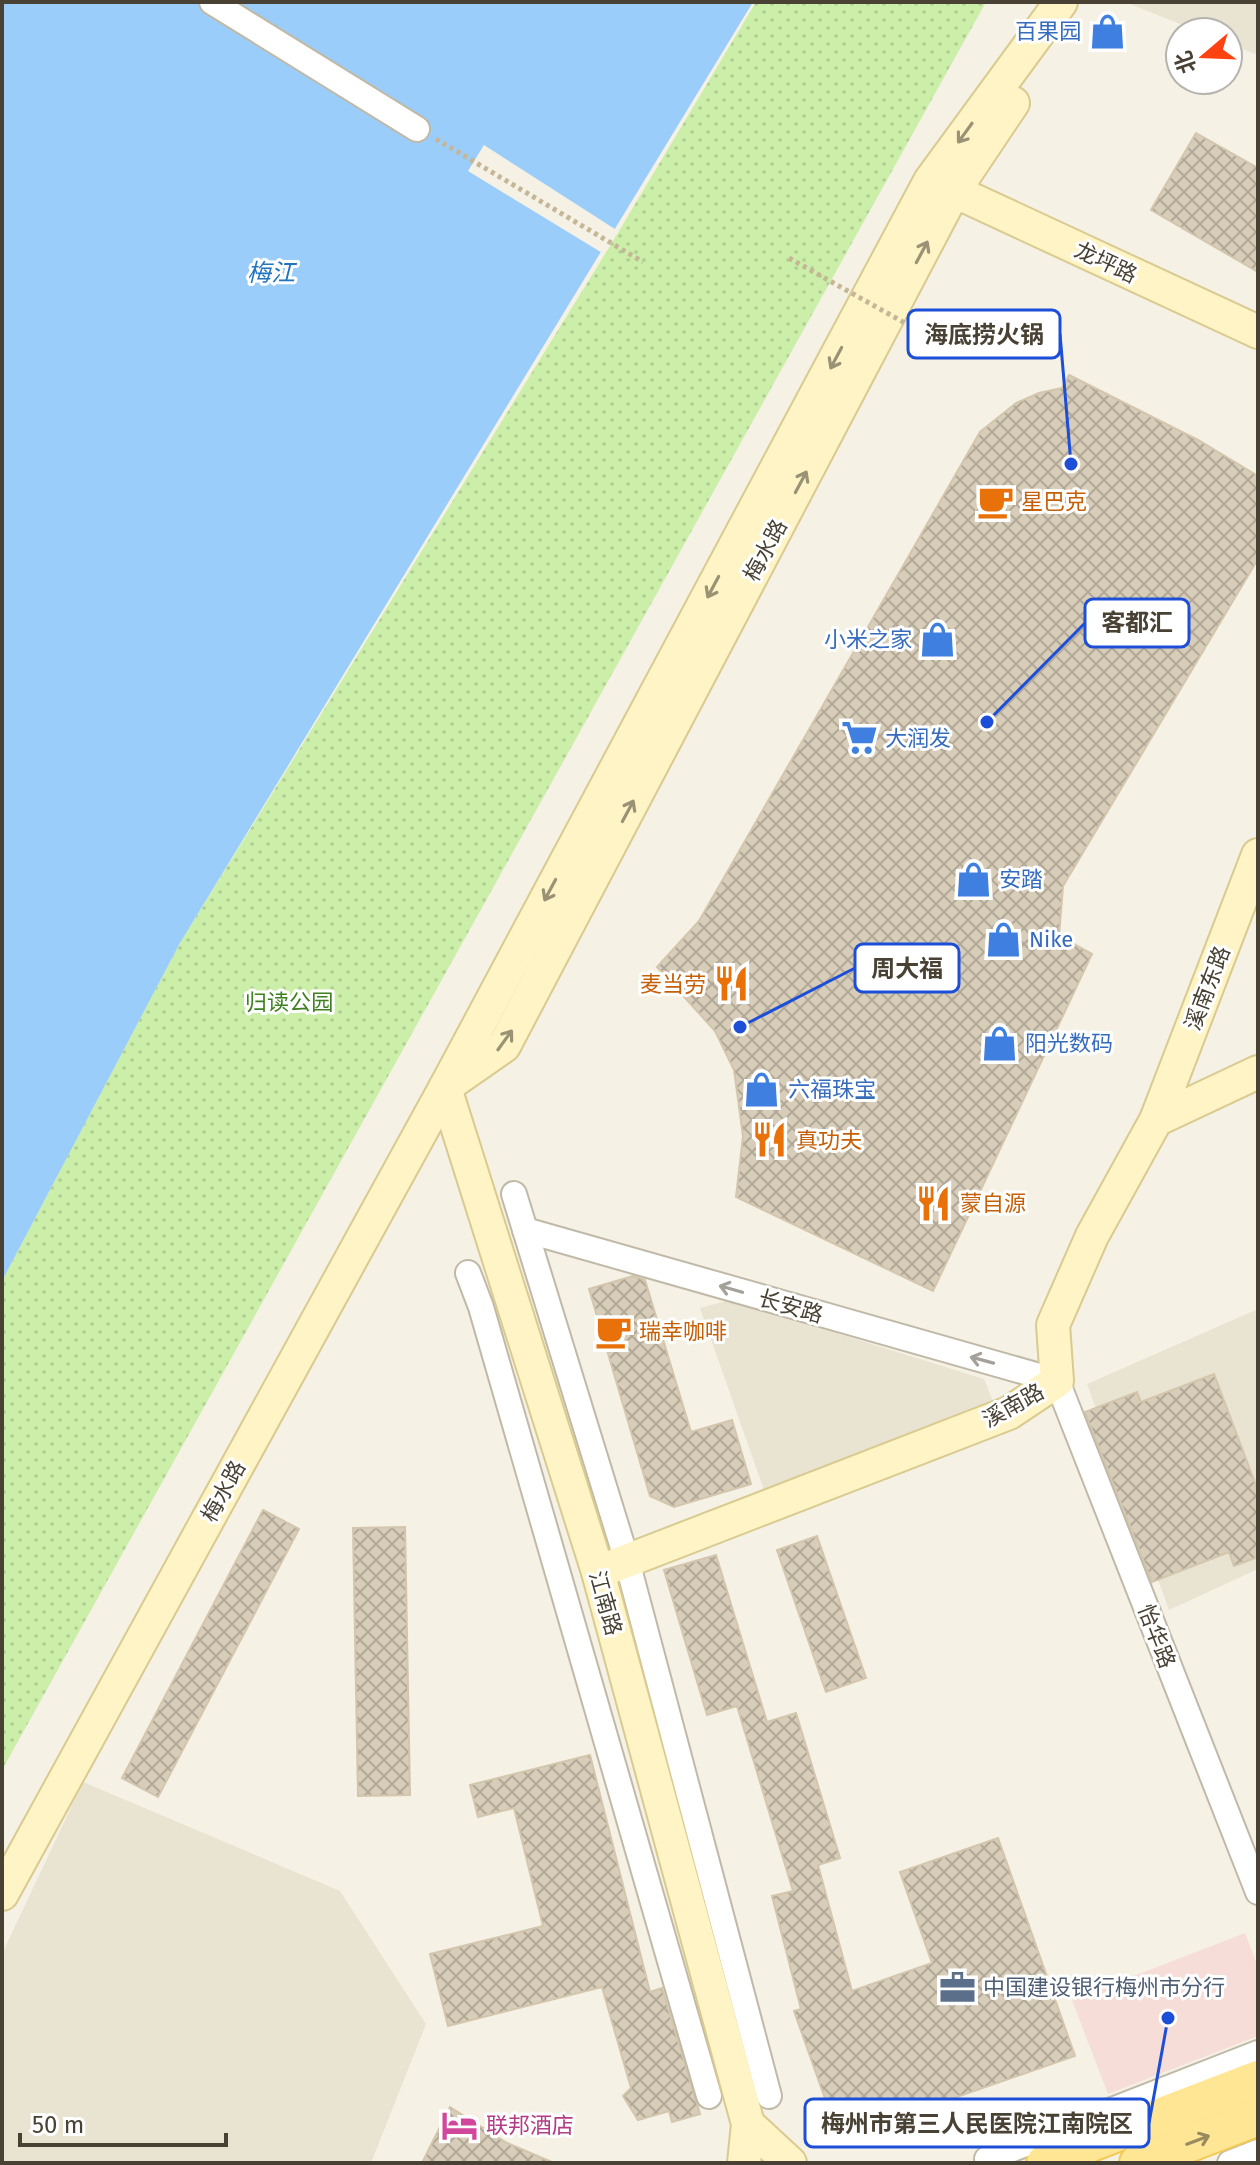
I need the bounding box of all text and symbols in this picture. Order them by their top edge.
shop icon: 百果园 [1088,12,1126,50]
north arrow [1164,16,1244,96]
place label: 百果园 [1015,18,1081,45]
text: 北 [1169,48,1202,77]
one-way arrow [957,122,974,143]
street label: 龙坪路 [1070,236,1141,289]
one-way arrow [914,240,930,264]
water label: 梅江 [247,259,298,287]
callout: 海底捞火锅 [908,310,1060,358]
text: 海底捞火锅 [924,321,1044,349]
one-way arrow [827,346,843,369]
one-way arrow [793,470,809,494]
cafe icon: 星巴克 [976,482,1014,520]
place label: 星巴克 [1021,488,1087,515]
street label: 梅水路 [738,515,793,586]
one-way arrow [705,575,721,598]
callout: 客都汇 [1085,599,1189,647]
text: 客都汇 [1101,609,1173,637]
shop icon: 小米之家 [919,620,957,658]
place label: 小米之家 [824,626,912,653]
supermarket icon: 大润发 [840,719,878,757]
place label: 大润发 [885,725,951,752]
one-way arrow [620,800,636,823]
shop icon: 安踏 [954,860,992,898]
place label: 安踏 [999,866,1043,893]
one-way arrow [542,878,558,902]
shop icon: Nike [984,920,1022,958]
place label: Nike [1029,926,1073,953]
street label: 溪南东路 [1179,942,1236,1034]
callout: 周大福 [855,944,959,992]
text: 周大福 [871,955,943,983]
restaurant icon: 麦当劳 [713,965,751,1003]
place label: 麦当劳 [640,971,706,998]
park label: 归读公园 [245,989,333,1016]
shop icon: 阳光数码 [980,1024,1018,1062]
one-way arrow [496,1030,513,1051]
place label: 阳光数码 [1025,1030,1113,1057]
shop icon: 六福珠宝 [743,1070,781,1108]
place label: 六福珠宝 [788,1076,876,1103]
restaurant icon: 真功夫 [751,1121,789,1159]
place label: 真功夫 [796,1127,862,1154]
restaurant icon: 蒙自源 [915,1184,953,1222]
place label: 蒙自源 [960,1190,1026,1217]
one-way arrow [719,1281,745,1296]
street label: 长安路 [755,1284,826,1329]
cafe icon: 瑞幸咖啡 [594,1312,632,1350]
place label: 瑞幸咖啡 [639,1318,727,1345]
one-way arrow [969,1352,995,1367]
street label: 溪南路 [978,1378,1049,1433]
street label: 梅水路 [196,1456,251,1527]
street label: 江南路 [583,1568,628,1639]
street label: 怡华路 [1132,1601,1181,1672]
office icon: 中国建设银行梅州市分行 [938,1968,976,2006]
place label: 中国建设银行梅州市分行 [983,1974,1225,2001]
scale bar [20,2097,226,2147]
callout: 梅州市第三人民医院江南院区 [805,2099,1149,2147]
hotel icon: 联邦酒店 [441,2106,479,2144]
text: 梅州市第三人民医院江南院区 [821,2110,1133,2138]
text: 50 m [32,2111,84,2139]
place label: 联邦酒店 [486,2112,574,2139]
one-way arrow [1185,2132,1210,2146]

